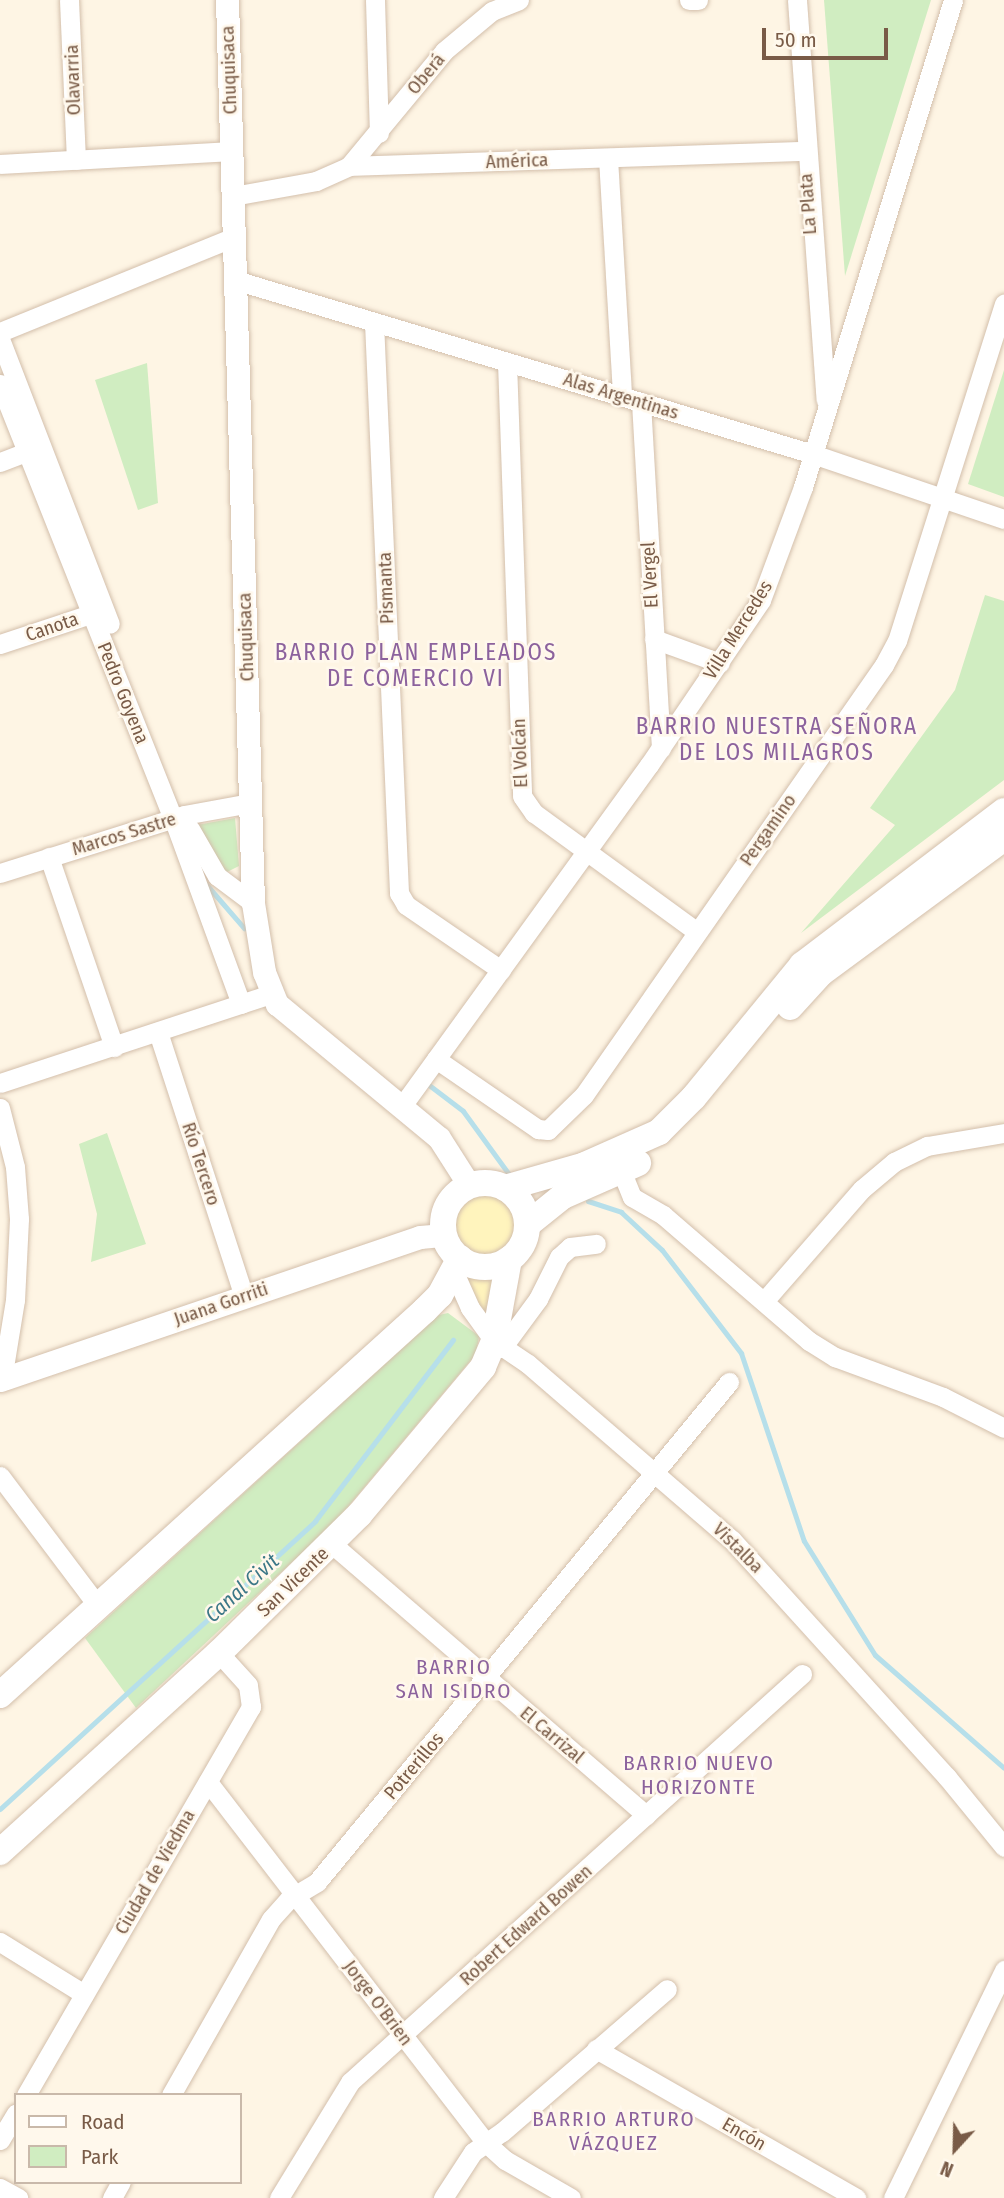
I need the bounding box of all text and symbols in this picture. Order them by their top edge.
scale bar [766,14,892,58]
street label: Chuquisaca [216,25,242,115]
text: 50 m [775,27,817,53]
street label: Olavarria [60,44,86,116]
street label: Oberá [402,49,450,99]
street label: América [485,149,549,173]
street label: La Plata [794,173,822,235]
street label: Alas Argentinas [561,368,681,424]
street label: El Vergel [637,541,663,609]
street label: Pismanta [373,552,399,624]
street label: Villa Mercedes [699,576,777,684]
street label: Chuquisaca [233,592,259,682]
street label: Canota [23,607,81,647]
district label: BARRIO PLAN EMPLEADOS DE COMERCIO VI [277,638,555,692]
street label: Pedro Goyena [92,639,154,747]
district label: BARRIO NUESTRA SEÑORA DE LOS MILAGROS [638,712,916,766]
street label: El Volcán [507,718,533,788]
street label: Pergamino [735,790,801,870]
street label: Marcos Sastre [69,807,179,861]
street label: Río Tercero [177,1120,225,1208]
street label: Juana Gorriti [171,1277,271,1331]
street label: Vistalba [708,1518,768,1578]
street label: San Vicente [253,1542,333,1622]
water label: Canal Civit [200,1548,284,1628]
district label: BARRIO SAN ISIDRO [397,1654,511,1704]
street label: El Carrizal [515,1702,589,1768]
street label: Potrerillos [379,1728,449,1804]
district label: BARRIO NUEVO HORIZONTE [625,1750,773,1800]
street label: Ciudad de Viedma [110,1805,200,1939]
street label: Robert Edward Bowen [455,1860,597,1990]
street label: Jorge O'Brien [339,1956,417,2050]
legend [14,2093,242,2184]
district label: BARRIO ARTURO VÁZQUEZ [534,2106,694,2156]
text: Road [81,2109,125,2135]
street label: Encón [718,2112,770,2156]
north arrow [920,2114,990,2184]
text: Park [81,2144,118,2170]
text: N [937,2156,957,2182]

